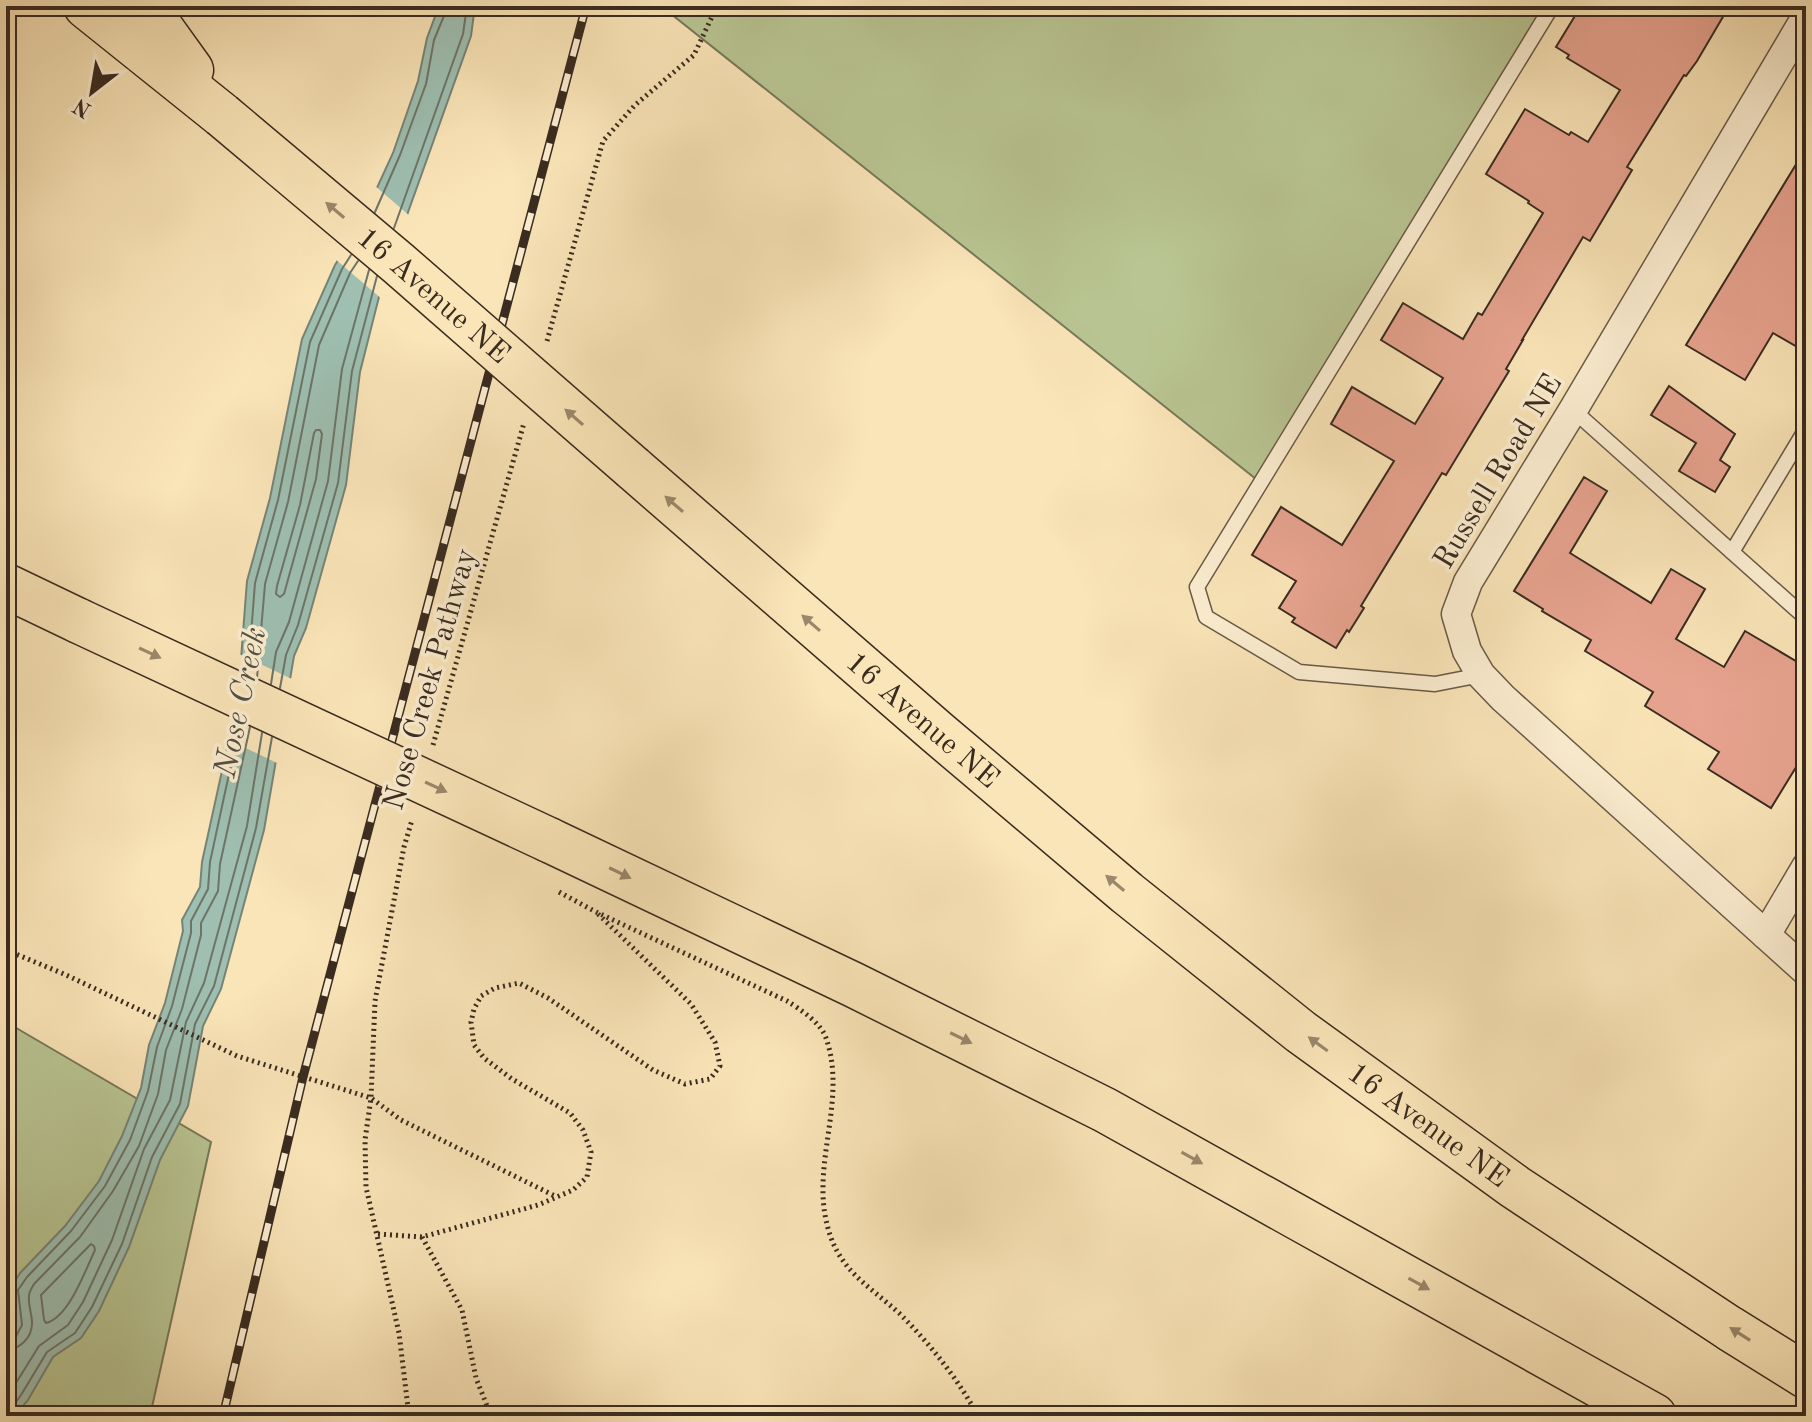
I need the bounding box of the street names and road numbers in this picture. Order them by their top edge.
street label: 16 Avenue NE [351,223,515,370]
street label: Russell Road NE [1429,370,1568,574]
street label: Nose Creek Pathway [379,545,483,814]
street label: 16 Avenue NE [840,647,1004,795]
street label: 16 Avenue NE [1341,1058,1514,1194]

